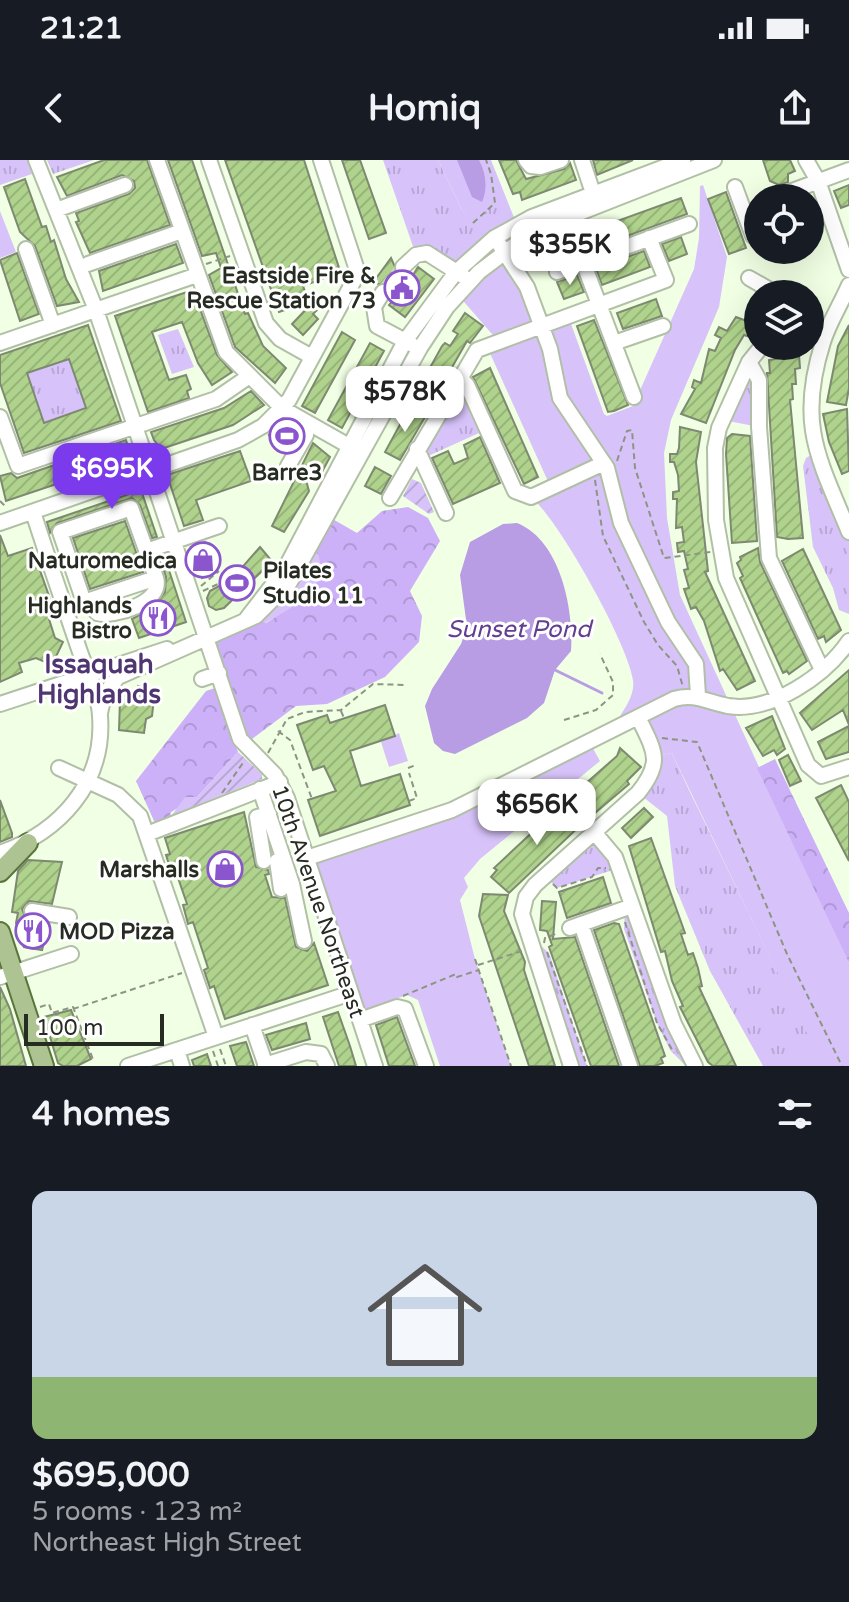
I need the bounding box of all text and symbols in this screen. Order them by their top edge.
text: 21:21 [40,10,123,47]
icon: back [32,86,76,130]
icon: share [773,86,817,130]
text: Homiq [368,87,481,130]
map controls [744,184,824,360]
button: locate [744,184,824,264]
pin: $355K [514,219,626,287]
text: $355K [529,229,611,260]
place label: Eastside Fire & Rescue Station 73 [186,263,376,314]
public building icon: Eastside Fire & Rescue Station 73 [383,269,421,307]
button: layers [744,280,824,360]
pin: $578K [349,366,461,434]
text: $578K [364,376,446,407]
sports icon: Barre3 [268,417,306,455]
pin: $695K [56,443,168,511]
text: $695K [71,453,153,484]
place label: Barre3 [252,460,322,486]
shop icon: Naturomedica [184,541,222,579]
place label: Naturomedica [28,548,177,574]
place label: Pilates Studio 11 [263,558,364,609]
sports icon: Pilates Studio 11 [218,564,256,602]
place label: Highlands Bistro [27,593,132,644]
restaurant icon: Highlands Bistro [139,599,177,637]
water label: Sunset Pond [447,615,594,644]
district label: Issaquah Highlands [37,649,161,710]
pin: $656K [481,779,593,847]
street label: 10th Avenue Northeast [266,782,370,1021]
text: $656K [496,789,578,820]
shop icon: Marshalls [206,850,244,888]
place label: Marshalls [99,857,199,883]
restaurant icon: MOD Pizza [14,912,52,950]
place label: MOD Pizza [59,919,175,945]
scale bar [24,1010,164,1046]
text: 100 m [36,1015,103,1041]
icon: filters [773,1092,817,1136]
text: 4 homes [32,1094,170,1135]
icon: home [353,1243,497,1387]
text: $695,000 [32,1455,190,1496]
text: 5 rooms · 123 m² [32,1496,242,1527]
text: Northeast High Street [32,1527,302,1558]

